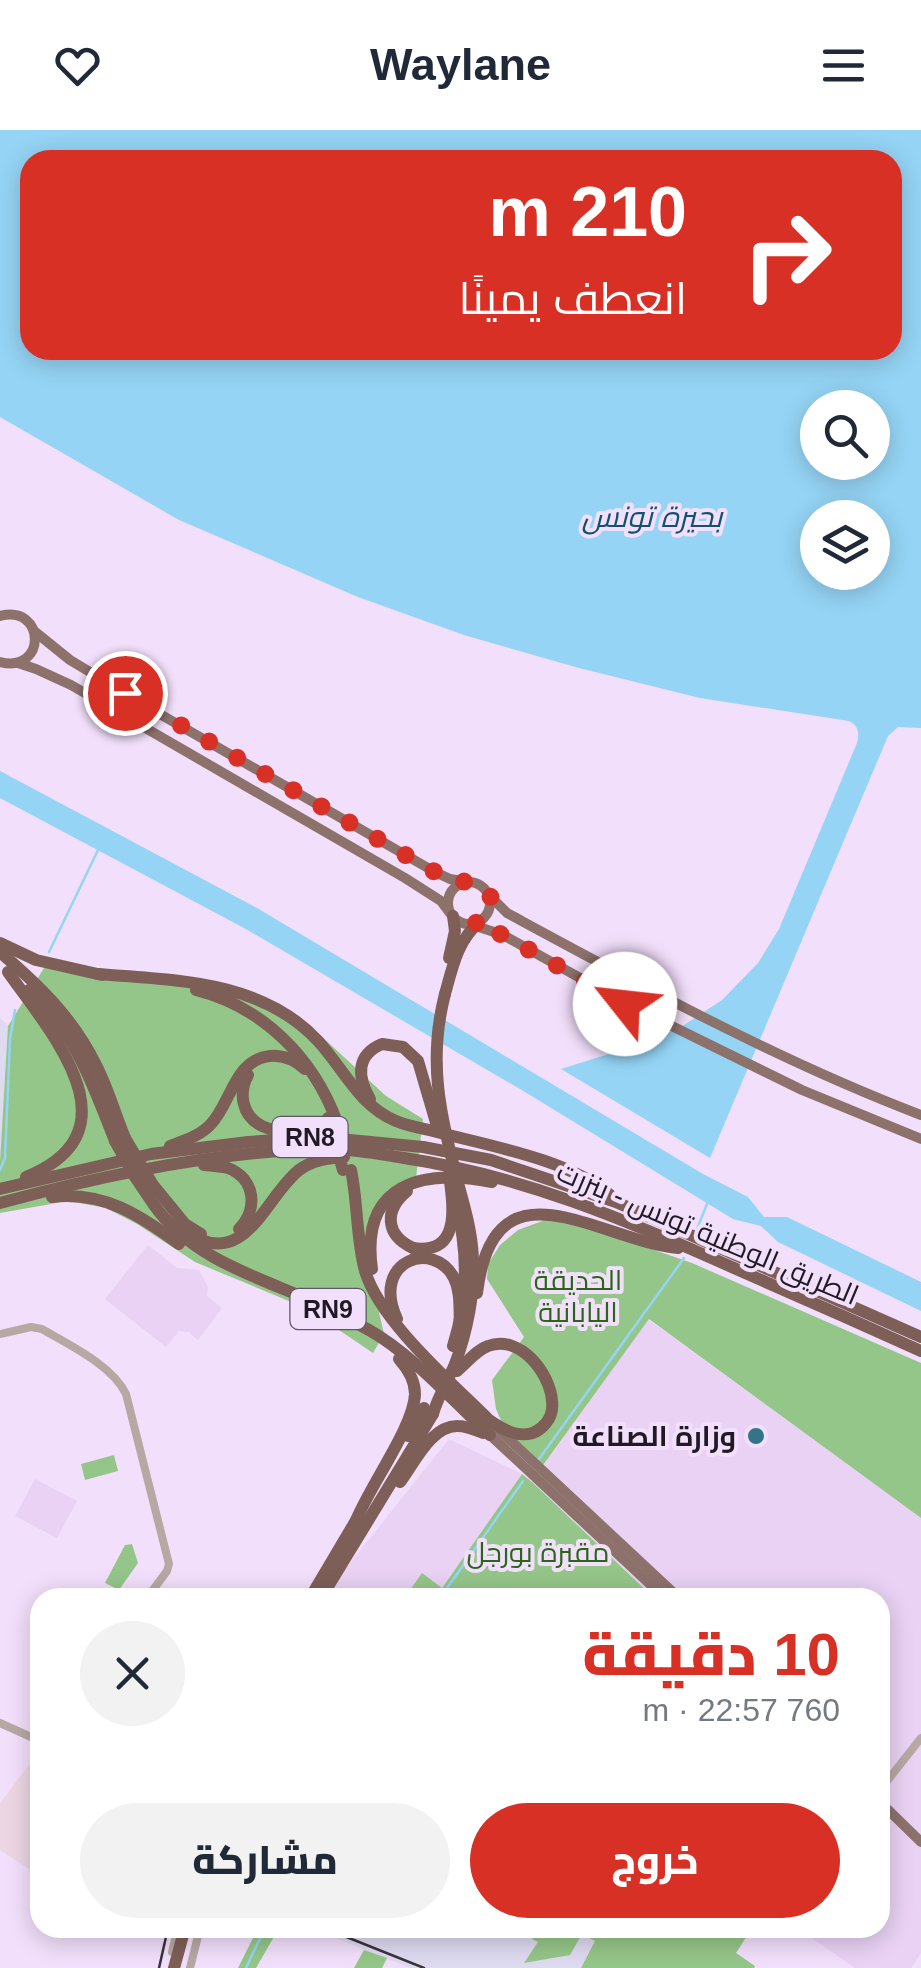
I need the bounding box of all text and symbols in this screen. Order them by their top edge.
icon: heart [50,38,105,93]
icon: menu [816,38,871,93]
text: Waylane [370,39,551,90]
text: 210 m [489,173,687,251]
icon: right [722,190,852,320]
text: انعطف يمينًا [458,273,687,324]
map controls [800,390,890,590]
button: search [800,390,890,480]
water label: بحيرة تونس [582,500,724,535]
button: layers [800,500,890,590]
pin [83,651,168,736]
icon: arrive [98,666,153,721]
position arrow [573,952,677,1056]
road number: RN8 [272,1117,348,1157]
street label: الطريق الوطنية تونس - بنزرت [552,1156,863,1312]
park label: الحديقة اليابانية [534,1265,622,1328]
road number: RN9 [290,1289,366,1329]
place label: وزارة الصناعة [573,1421,736,1453]
marker: وزارة الصناعة [745,1425,767,1447]
park label: مقبرة بورجل [467,1537,609,1569]
button: close [80,1621,185,1726]
text: 10 دقيقة [582,1621,840,1688]
text: 760 m · 22:57 [643,1692,840,1728]
button: مشاركة [80,1803,450,1918]
button: خروج [470,1803,840,1918]

